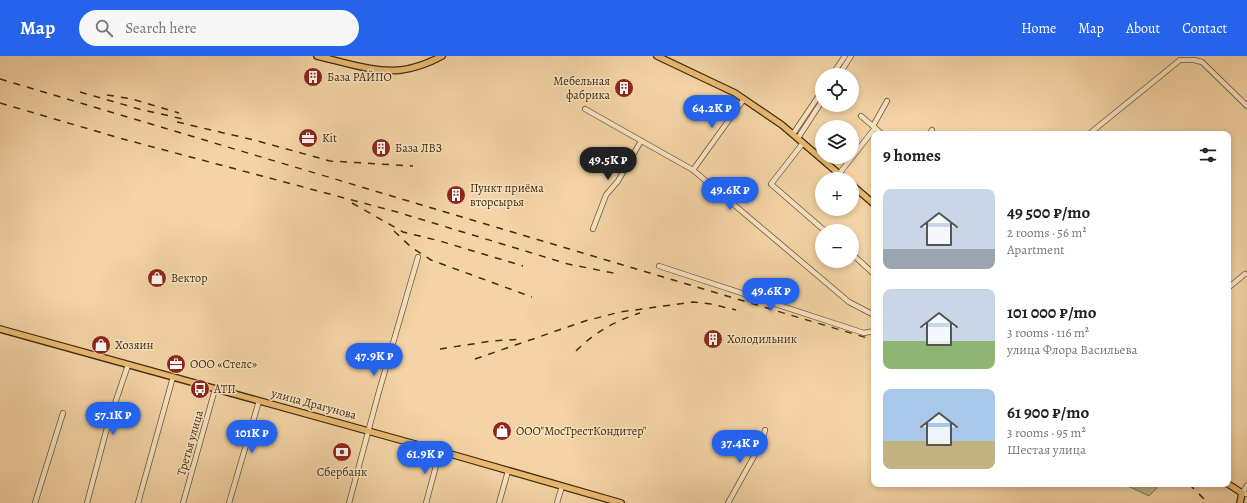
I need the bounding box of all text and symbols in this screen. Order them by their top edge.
search box [79,10,359,46]
text: Map [20,15,55,41]
icon: search [93,17,115,39]
text: Search here [125,18,197,38]
text: Home [1021,19,1056,38]
text: Map [1078,19,1104,38]
text: About [1126,19,1160,38]
text: Contact [1182,19,1227,38]
building icon: База РАЙПО [302,66,324,88]
map controls [815,68,859,268]
button: locate [815,68,859,112]
place label: База РАЙПО [327,69,392,85]
place label: Мебельная фабрика [553,73,610,103]
building icon: Мебельная фабрика [613,77,635,99]
pin: 64.2K ₽ [675,95,749,129]
text: 64.2K ₽ [692,99,732,116]
button: layers [815,120,859,164]
office icon: Kit [297,127,319,149]
place label: Kit [322,130,337,146]
building icon: База ЛВЗ [370,137,392,159]
place label: База ЛВЗ [395,140,442,156]
text: 9 homes [883,144,941,167]
icon: filters [1197,144,1219,166]
pin: 49.5K ₽ [571,147,645,181]
text: 49.5K ₽ [589,151,627,168]
button: + [815,172,859,216]
pin: 49.6K ₽ [693,177,767,211]
place label: Пункт приёма вторсырья [470,180,544,210]
text: 49.6K ₽ [710,181,750,198]
building icon: Пункт приёма вторсырья [445,184,467,206]
text: 49 500 ₽/mo [1007,201,1090,224]
icon: home [915,205,963,253]
button: − [815,224,859,268]
text: 2 rooms · 56 m² [1007,224,1087,241]
text: Apartment [1007,241,1065,258]
shop icon: Вектор [146,267,168,289]
place label: Вектор [171,270,207,286]
pin: 49.6K ₽ [734,278,808,312]
text: 49.6K ₽ [751,282,791,299]
text: 101 000 ₽/mo [1007,301,1097,324]
icon: home [915,305,963,353]
text: 3 rooms · 116 m² [1007,324,1089,341]
building icon: Холодильник [702,328,724,350]
place label: Холодильник [727,331,797,347]
shop icon: Хозяин [90,334,112,356]
place label: Хозяин [115,337,154,353]
text: улица Флора Васильева [1007,341,1138,358]
pin: 47.9K ₽ [337,343,411,377]
text: 47.9K ₽ [355,347,393,364]
office icon: ООО «Стелс» [165,353,187,375]
place label: ООО «Стелс» [190,356,257,372]
bus stop icon: АТП [189,378,211,400]
place label: АТП [213,381,236,397]
street label: улица Драгунова [269,385,359,423]
text: 61 900 ₽/mo [1007,401,1089,424]
pin: 57.1K ₽ [76,402,150,436]
icon: home [915,405,963,453]
text: 57.1K ₽ [95,406,131,423]
street label: Третья улица [173,408,207,478]
pin: 101K ₽ [219,420,285,454]
shop icon: ООО"МосТрестКондитер" [491,420,513,442]
place label: ООО"МосТрестКондитер" [516,423,647,439]
text: 101K ₽ [235,424,269,441]
text: 3 rooms · 95 m² [1007,424,1086,441]
pin: 37.4K ₽ [703,430,777,464]
text: 37.4K ₽ [721,434,759,451]
bank icon: Сбербанк [331,441,353,463]
pin: 61.9K ₽ [388,441,462,475]
text: Шестая улица [1007,441,1086,458]
text: 61.9K ₽ [406,445,444,462]
place label: Сбербанк [317,464,367,480]

